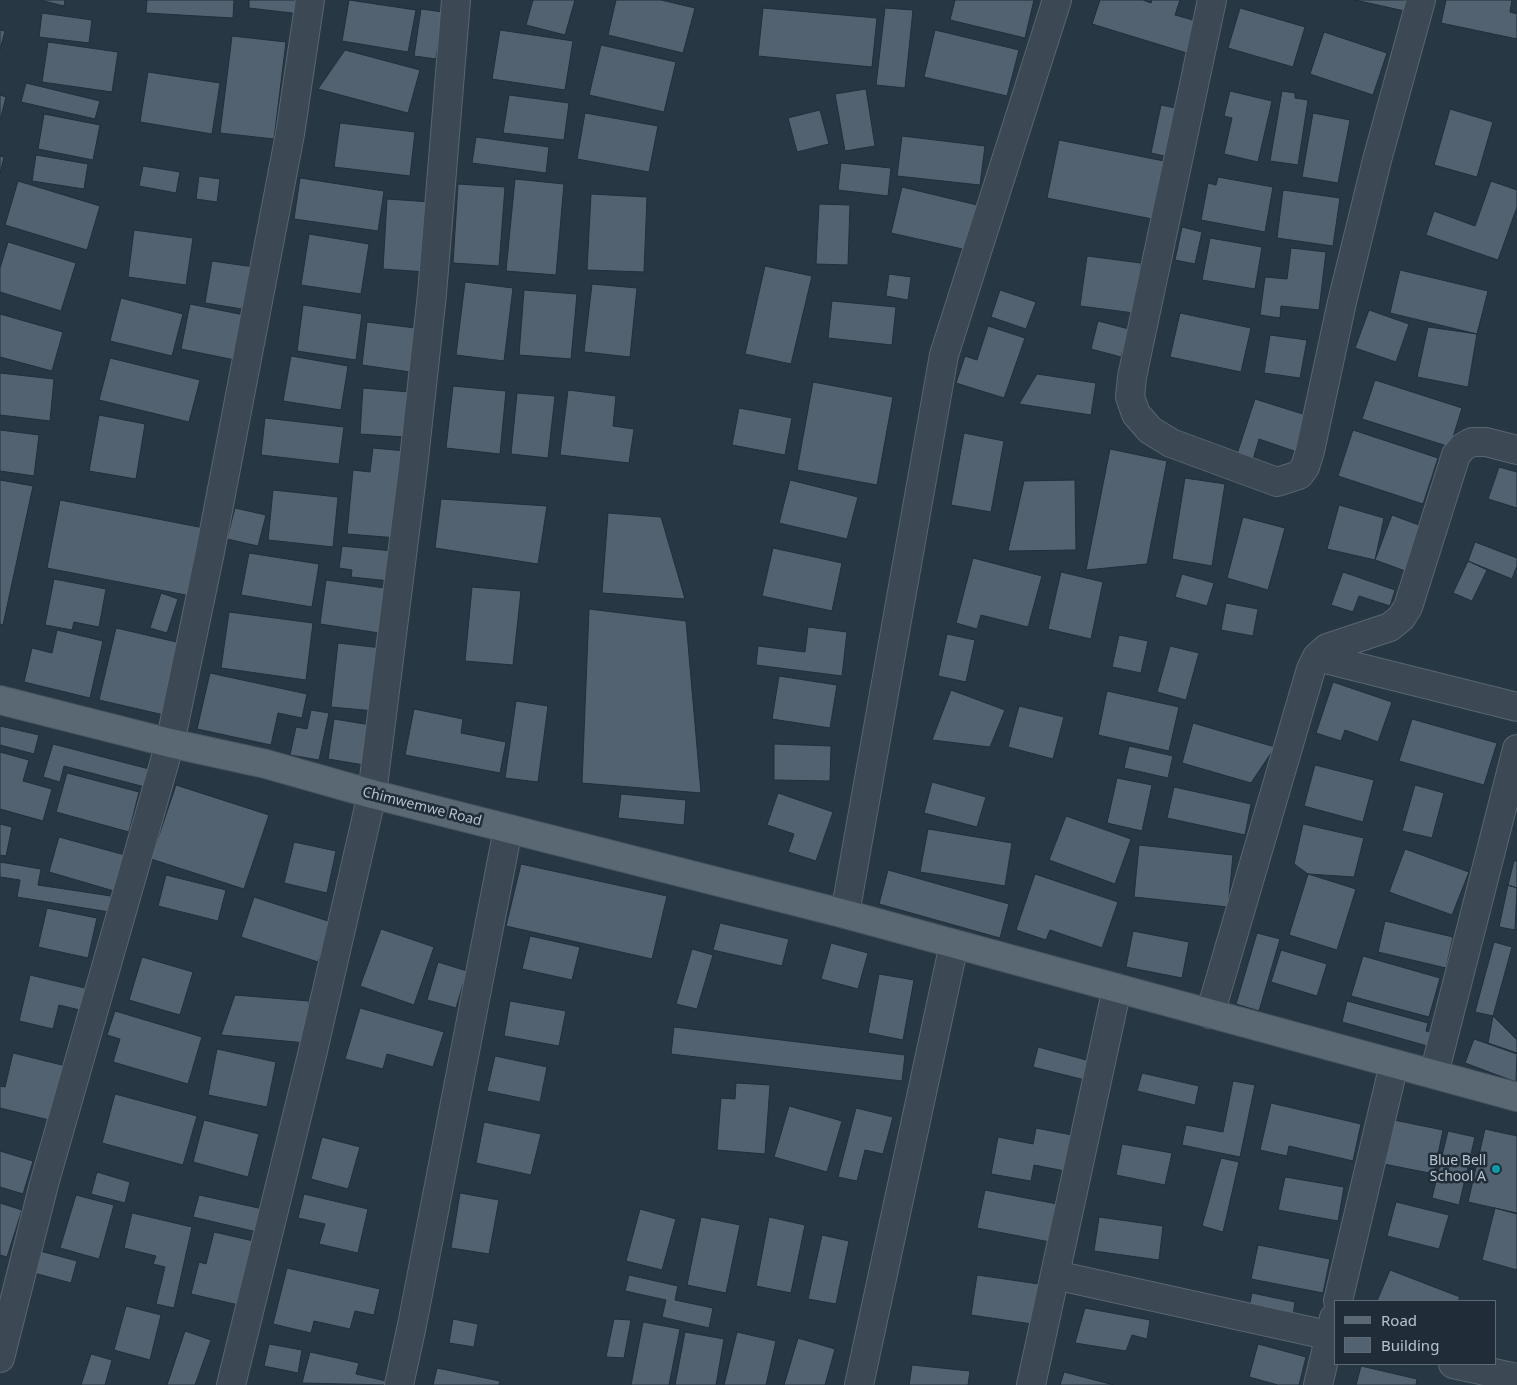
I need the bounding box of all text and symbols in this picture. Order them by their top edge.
street label: Chimwemwe Road [361,784,483,830]
place label: Blue Bell School A [1429,1153,1486,1186]
marker: Blue Bell School A [1490,1163,1502,1175]
legend [1334,1300,1497,1365]
text: Road [1381,1310,1417,1330]
text: Building [1381,1335,1439,1355]

